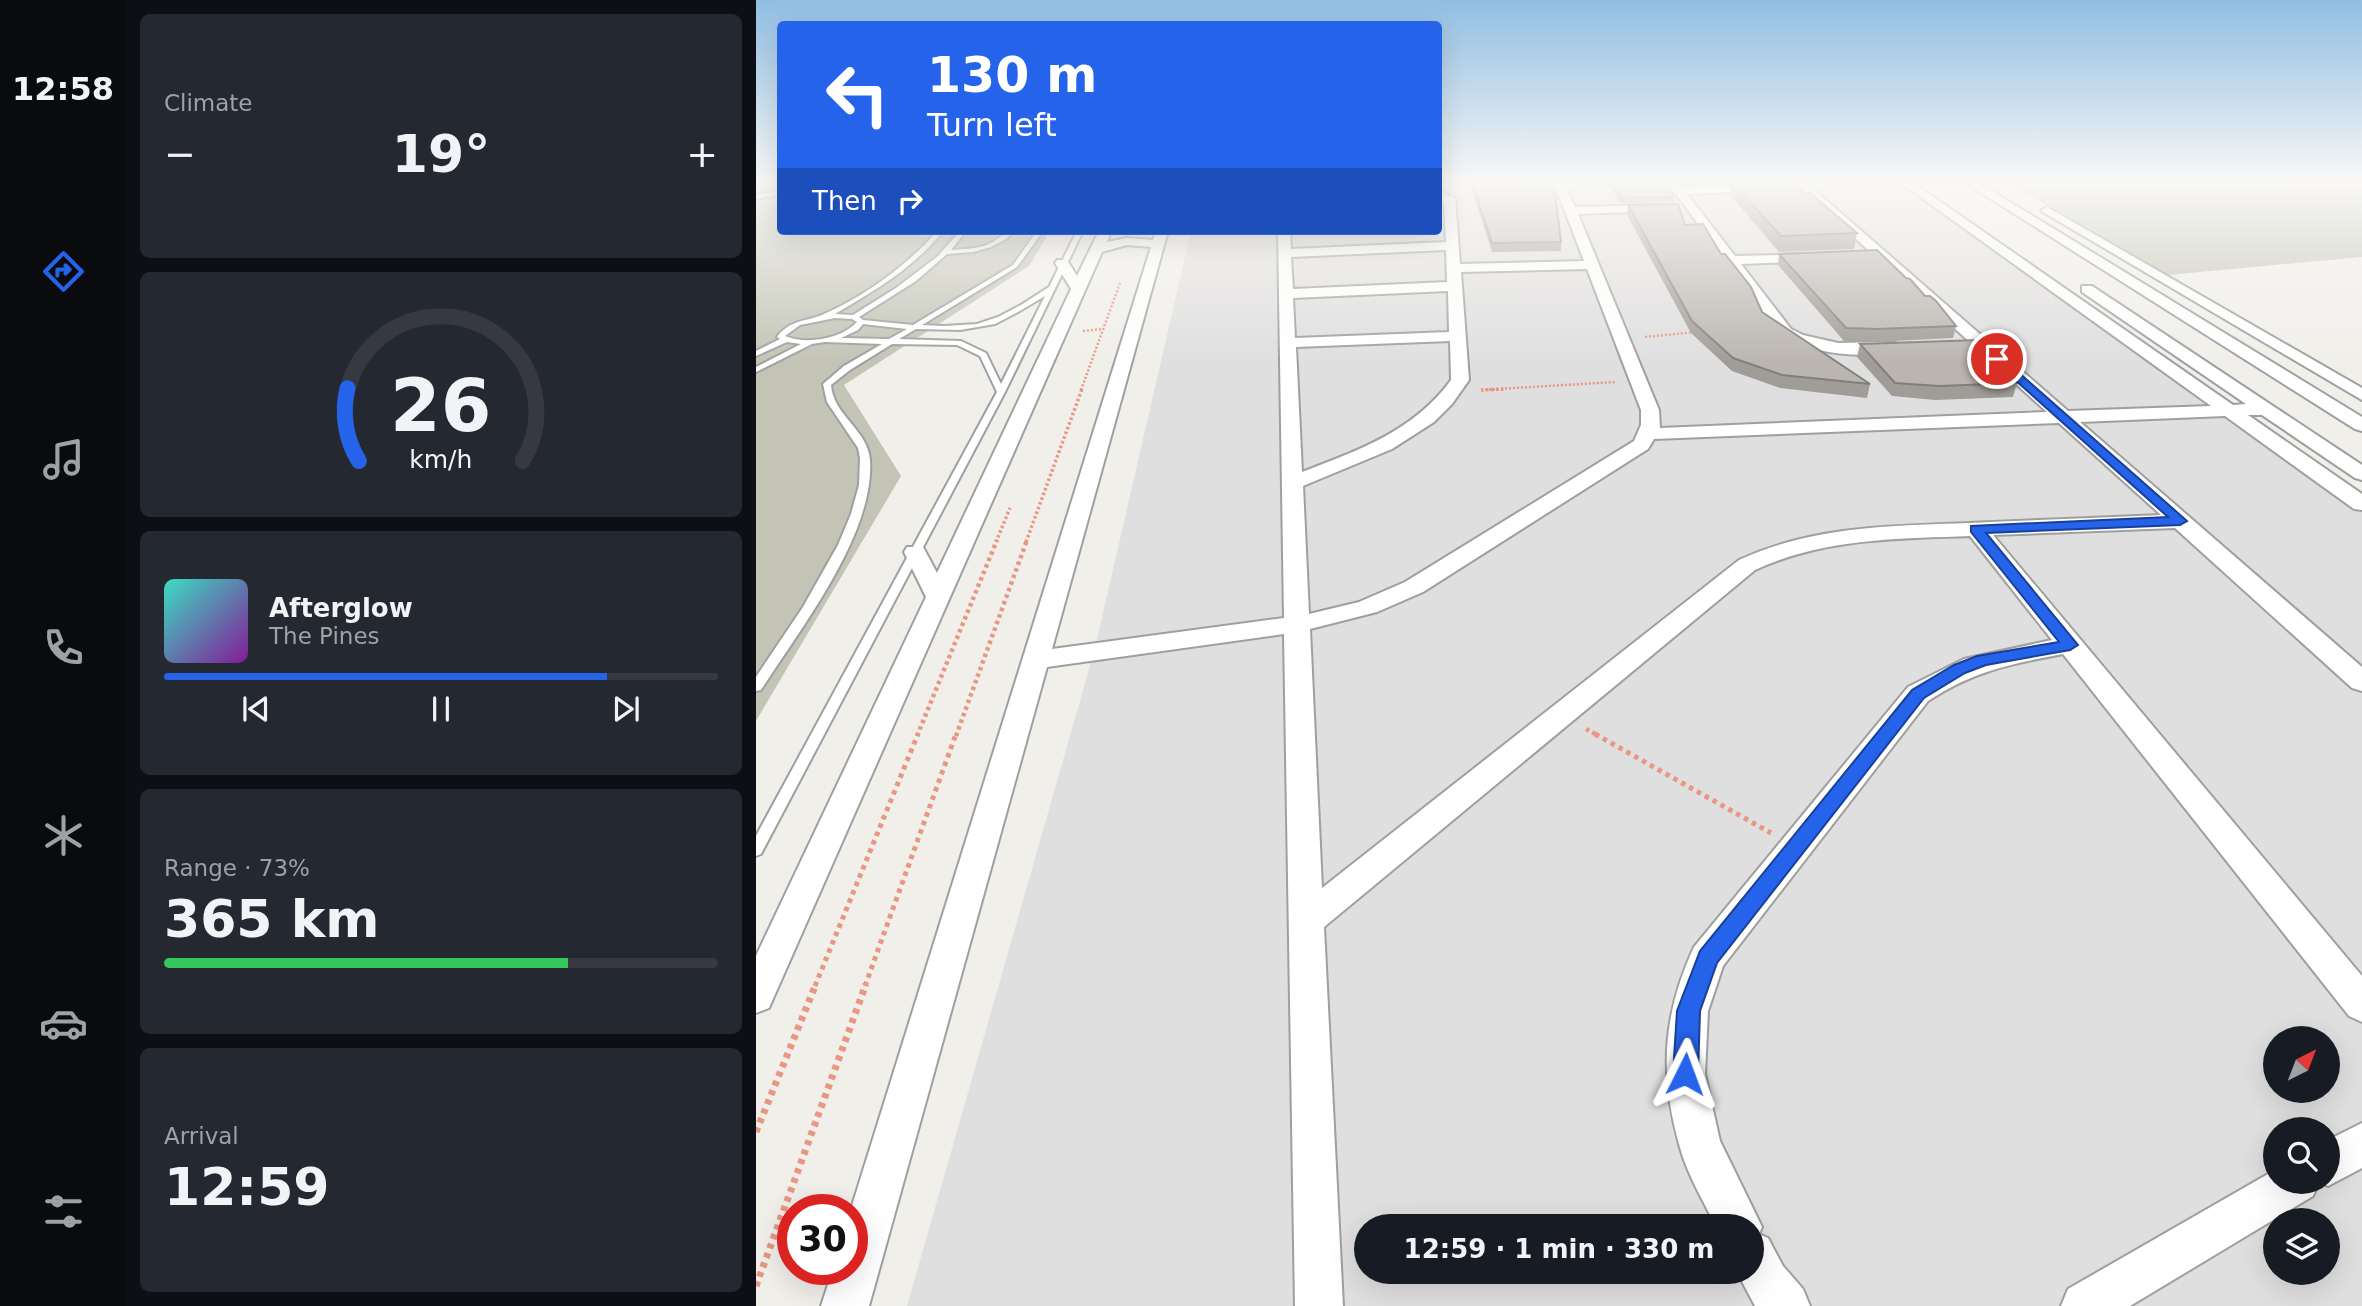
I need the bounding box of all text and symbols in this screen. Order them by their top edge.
text: 130 m [927,47,1097,104]
icon: left [812,49,903,140]
text: 12:58 [12,70,114,108]
text: Climate [164,90,253,116]
text: Turn left [927,106,1057,144]
text: 19° [392,124,490,184]
text: − [164,132,196,176]
text: + [686,132,718,176]
icon: right [891,182,929,220]
text: Then [812,186,877,216]
icon: directions [39,247,88,296]
pin [1967,329,2027,389]
icon: arrive [1978,340,2016,378]
text: 26 [390,363,492,448]
icon: music [39,435,88,484]
text: km/h [409,444,473,473]
text: Afterglow [269,593,413,623]
icon: phone [39,623,88,672]
text: The Pines [269,623,380,649]
icon: previous [237,690,275,728]
icon: pause [422,690,460,728]
icon: next [607,690,645,728]
icon: climate [39,811,88,860]
text: Range · 73% [164,855,310,881]
text: 365 km [164,889,379,949]
icon: car [39,999,88,1048]
north arrow [2263,1026,2340,1102]
map controls [2263,1026,2340,1285]
position arrow [1648,1037,1722,1111]
button: search [2263,1117,2340,1194]
text: Arrival [164,1123,239,1149]
text: 12:59 [164,1157,330,1217]
icon: filters [39,1187,88,1236]
speed limit sign: 30 [777,1194,868,1285]
button: layers [2263,1208,2340,1285]
text: 12:59 · 1 min · 330 m [1404,1234,1714,1264]

